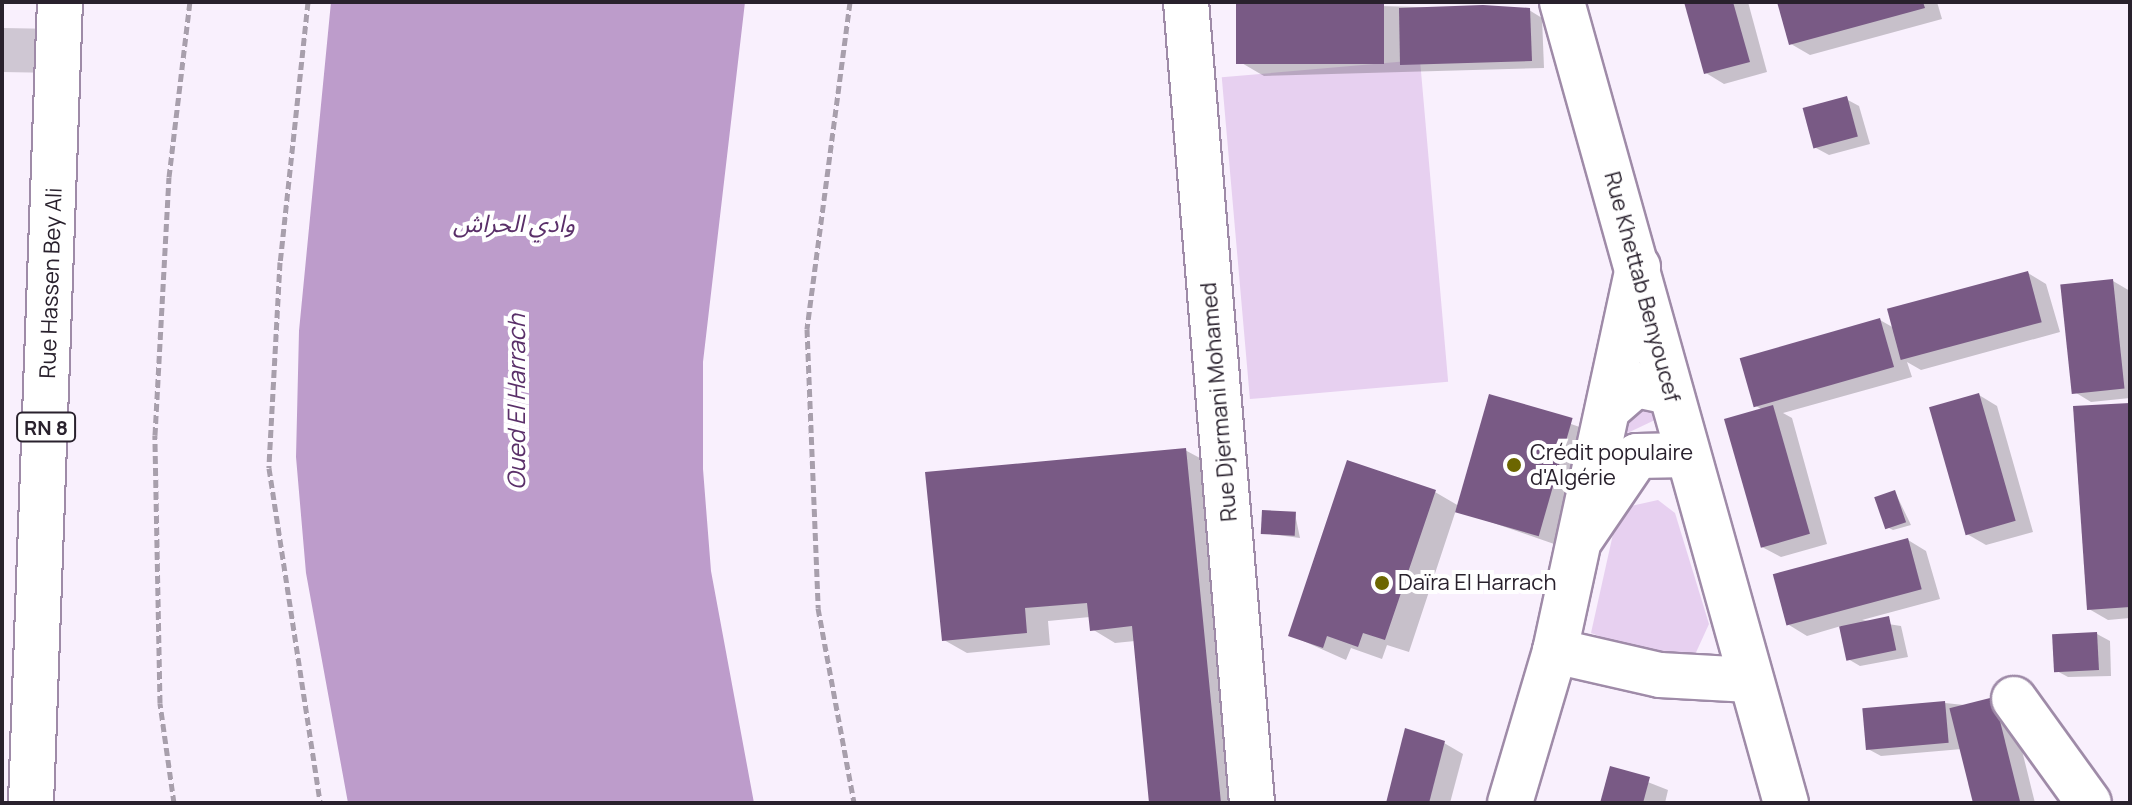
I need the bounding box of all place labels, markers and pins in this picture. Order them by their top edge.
place label: Crédit populaire d'Algérie [1530,439,1693,490]
marker: Crédit populaire d'Algérie [1505,456,1523,474]
place label: Daïra El Harrach [1398,570,1556,596]
marker: Daïra El Harrach [1373,574,1391,592]

